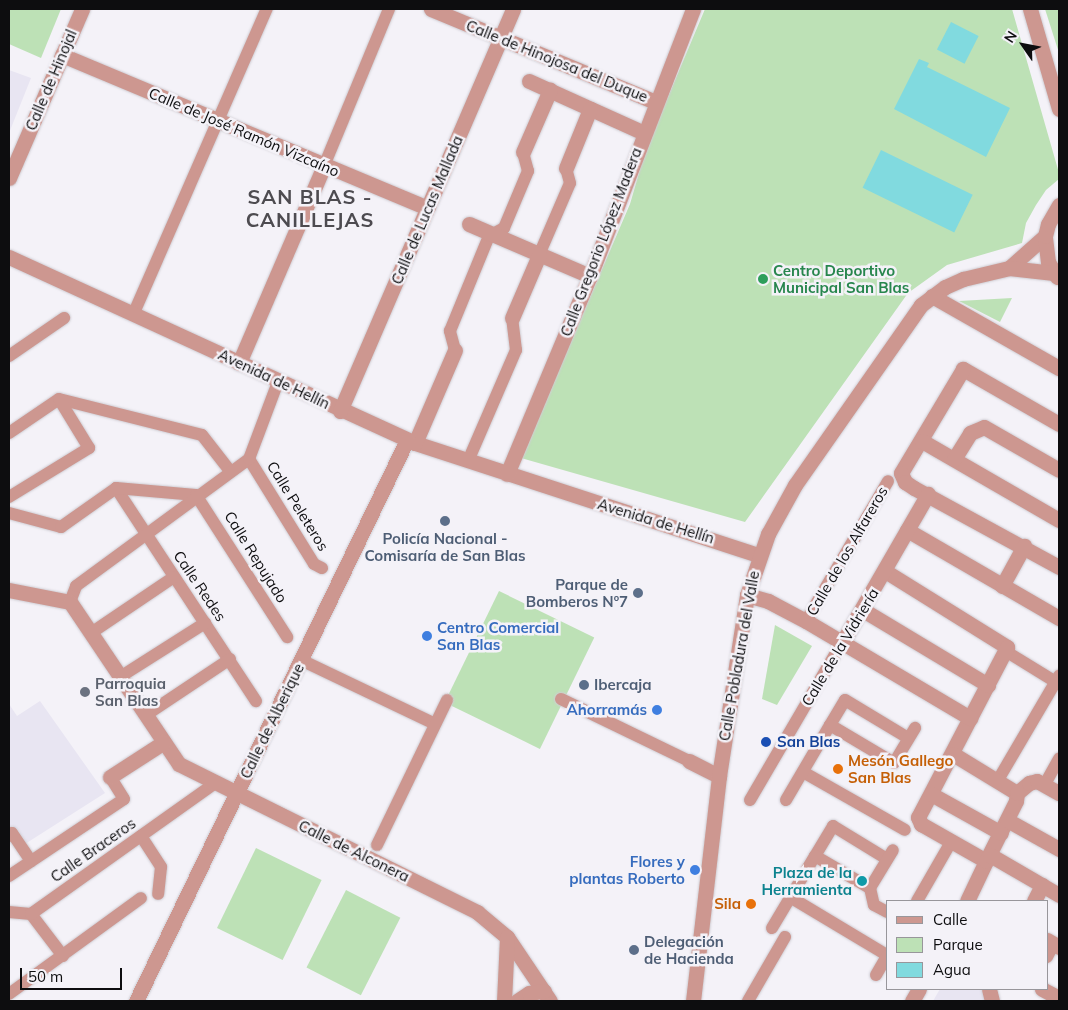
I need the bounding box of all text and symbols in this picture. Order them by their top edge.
street label: Calle de Hinojosa del Duque [463,16,651,106]
north arrow [998,20,1048,70]
street label: Calle de Hinojal [22,27,80,133]
text: N [1000,27,1021,46]
street label: Calle de José Ramón Vizcaíno [146,84,342,180]
street label: Calle de Lucas Mallada [388,133,466,287]
street label: Calle Gregorio López Madera [557,145,645,339]
district label: SAN BLAS - CANILLEJAS [244,185,376,232]
place label: Centro Deportivo Municipal San Blas [773,261,909,296]
marker: Centro Deportivo Municipal San Blas [757,273,769,285]
street label: Avenida de Hellín [215,345,333,413]
street label: Calle Peleteros [263,458,333,554]
street label: Calle de los Alfareros [803,483,891,619]
street label: Avenida de Hellín [595,495,717,547]
street label: Calle Repujado [221,508,291,606]
marker: Policía Nacional - Comisaría de San Blas [439,515,451,527]
place label: Policía Nacional - Comisaría de San Blas [365,529,525,564]
street label: Calle Redes [170,547,230,625]
street label: Calle Pobladura del Valle [715,570,763,742]
place label: Parque de Bomberos Nº7 [526,575,628,610]
street label: Calle de la Vidriería [798,585,882,709]
marker: Parque de Bomberos Nº7 [632,587,644,599]
place label: Centro Comercial San Blas [437,618,559,653]
marker: Centro Comercial San Blas [421,630,433,642]
street label: Calle de Alberique [236,660,308,782]
place label: Parroquia San Blas [95,674,166,709]
place label: Ibercaja [594,676,652,694]
marker: Ibercaja [578,679,590,691]
marker: Parroquia San Blas [79,686,91,698]
place label: Ahorramás [567,701,647,719]
marker: Ahorramás [651,704,663,716]
place label: San Blas [777,733,840,751]
marker: San Blas [759,735,773,749]
place label: Mesón Gallego San Blas [848,751,953,786]
marker: Mesón Gallego San Blas [832,763,844,775]
street label: Calle Braceros [47,814,139,886]
street label: Calle de Alconera [296,816,412,886]
place label: Flores y plantas Roberto [569,852,685,887]
place label: Plaza de la Herramienta [762,863,852,898]
marker: Flores y plantas Roberto [689,864,701,876]
marker: Plaza de la Herramienta [856,875,868,887]
place label: Sila [714,895,741,913]
marker: Sila [745,898,757,910]
legend [886,900,1048,990]
text: Calle [933,910,967,929]
place label: Delegación de Hacienda [644,932,734,967]
text: Parque [933,935,983,954]
marker: Delegación de Hacienda [628,944,640,956]
scale bar [22,958,125,990]
text: Agua [933,960,971,979]
text: 50 m [28,967,63,986]

